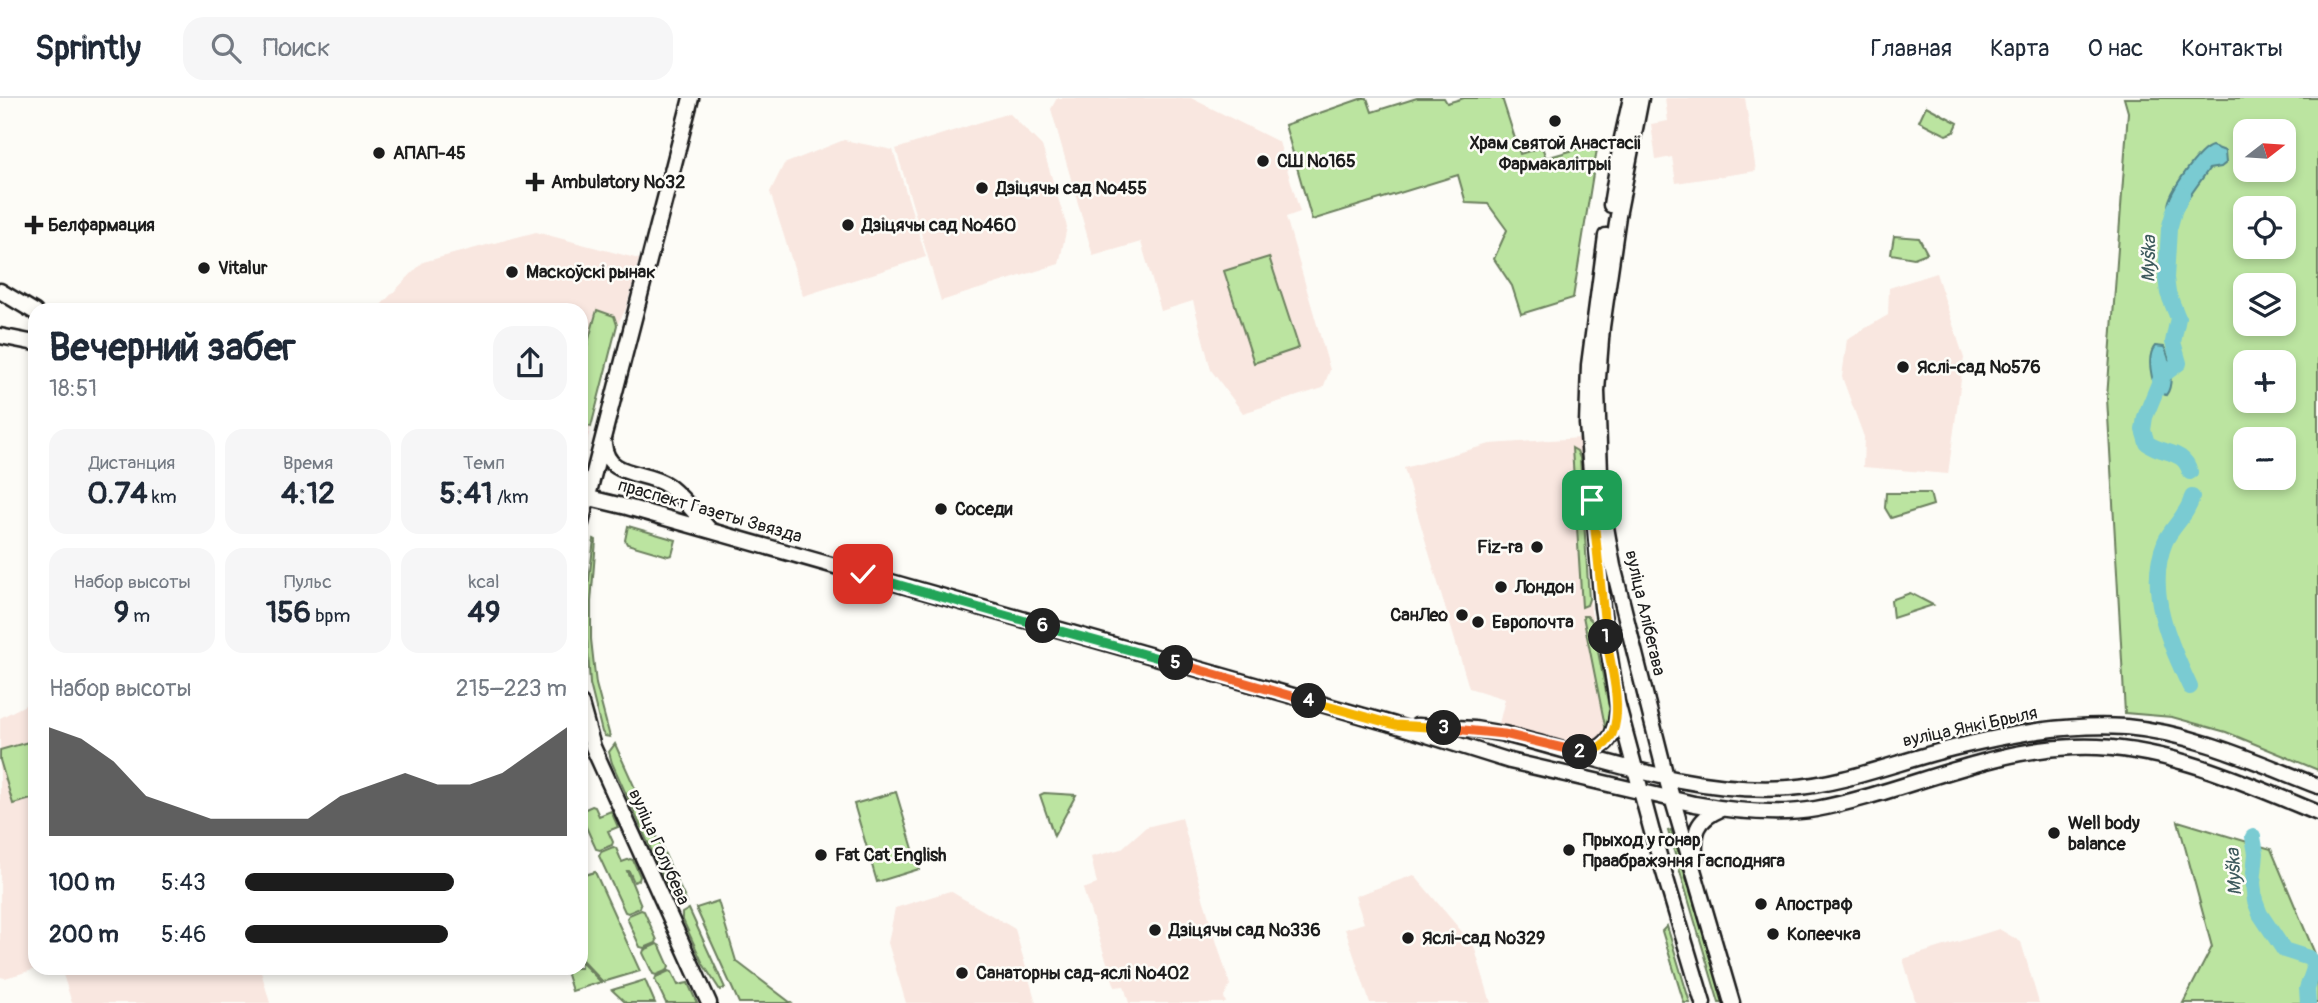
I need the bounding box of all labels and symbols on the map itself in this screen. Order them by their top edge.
marker: Храм святой Анастасіі Фармакалітрыі [1547,113,1563,129]
north arrow [2233,119,2296,182]
place label: Храм святой Анастасіі Фармакалітрыі [1470,132,1640,176]
place label: АПАП-45 [393,142,466,165]
marker: АПАП-45 [371,145,387,161]
place label: СШ №165 [1277,150,1356,173]
marker: СШ №165 [1255,153,1271,169]
place label: Ambulatory №32 [551,171,685,194]
marker: Ambulatory №32 [525,172,545,192]
place label: Дзіцячы сад №455 [995,177,1147,200]
marker: Дзіцячы сад №455 [974,180,990,196]
place label: Белфармация [48,214,155,237]
place label: Дзіцячы сад №460 [861,214,1016,237]
marker: Белфармация [26,217,42,233]
marker: Дзіцячы сад №460 [840,217,856,233]
water label: Муška [2137,234,2161,283]
place label: Vitalur [218,257,268,280]
marker: Vitalur [196,260,212,276]
place label: Маскоўскі рынак [526,261,655,284]
marker: Маскоўскі рынак [504,264,520,280]
place label: Яслі-сад №576 [1917,356,2041,379]
marker: Яслі-сад №576 [1895,359,1911,375]
pin [1562,470,1622,530]
street label: праспект Газеты Звязда [615,474,805,548]
place label: Соседи [955,498,1013,521]
marker: Соседи [933,501,949,517]
place label: Fiz-ra [1477,536,1524,559]
marker: Fiz-ra [1529,539,1545,555]
pin [833,544,893,604]
street label: вуліца Алібегава [1619,548,1671,678]
place label: Лондон [1514,576,1574,599]
marker: Лондон [1493,579,1509,595]
place label: СанЛео [1390,604,1448,627]
marker: СанЛео [1454,607,1470,623]
pin: 6 [1026,608,1060,644]
place label: Европочта [1492,611,1574,634]
marker: Европочта [1470,614,1486,630]
pin: 1 [1588,620,1624,654]
pin: 5 [1158,646,1194,680]
pin: 4 [1292,684,1326,718]
street label: вуліца Янкі Брыля [1900,701,2040,753]
pin: 3 [1426,710,1462,746]
pin: 2 [1562,734,1598,770]
street label: вуліца Голубева [623,785,695,909]
place label: Well body balance [2068,812,2140,856]
marker: Well body balance [2046,825,2062,841]
place label: Прыход у гонар Праабражэння Гасподняга [1583,829,1786,873]
marker: Прыход у гонар Праабражэння Гасподняга [1561,842,1577,858]
place label: Fat Cat English [835,844,947,867]
marker: Fat Cat English [813,847,829,863]
water label: Муška [2221,847,2247,896]
place label: Апостраф [1775,893,1853,916]
marker: Апостраф [1753,896,1769,912]
place label: Дзіцячы сад №336 [1168,919,1321,942]
marker: Дзіцячы сад №336 [1147,922,1163,938]
place label: Копеечка [1787,923,1861,946]
marker: Копеечка [1765,926,1781,942]
place label: Яслі-сад №329 [1422,927,1545,950]
marker: Яслі-сад №329 [1400,930,1416,946]
place label: Санаторны сад-яслі №402 [976,962,1189,985]
marker: Санаторны сад-яслі №402 [954,965,970,981]

